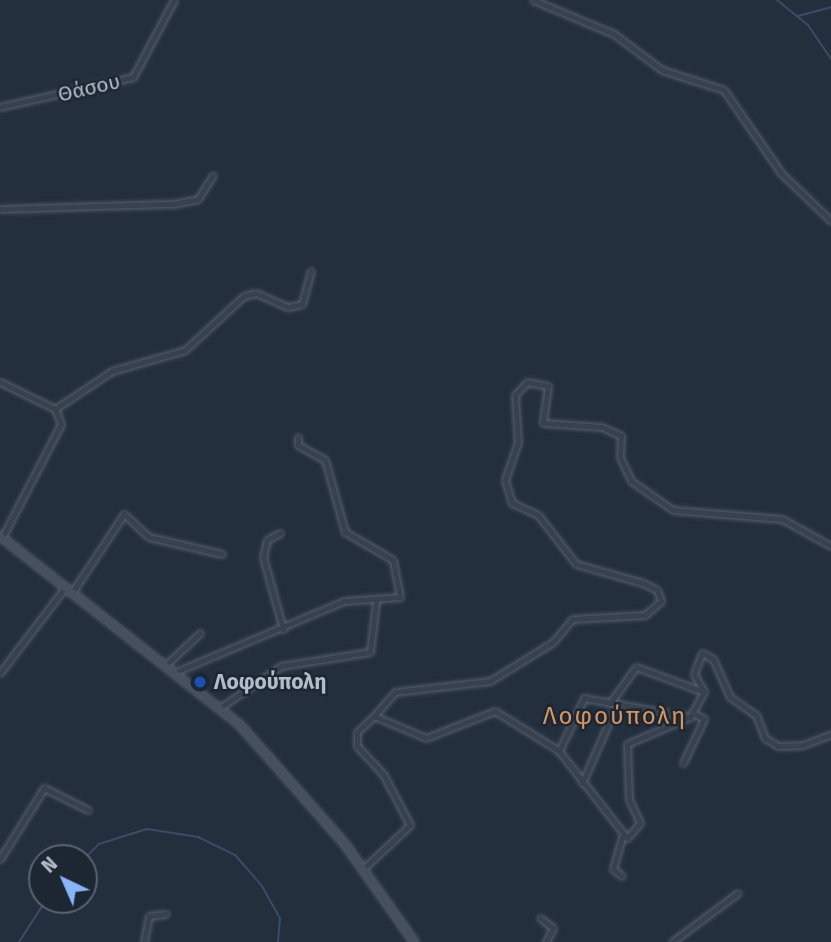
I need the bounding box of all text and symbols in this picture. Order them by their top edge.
street label: Θάσου [55,69,123,107]
place label: Λοφούπολη [214,669,326,695]
marker: Λοφούπολη [192,674,208,690]
district label: Λοφούπολη [544,703,686,731]
north arrow [28,844,98,914]
text: N [37,852,62,878]

